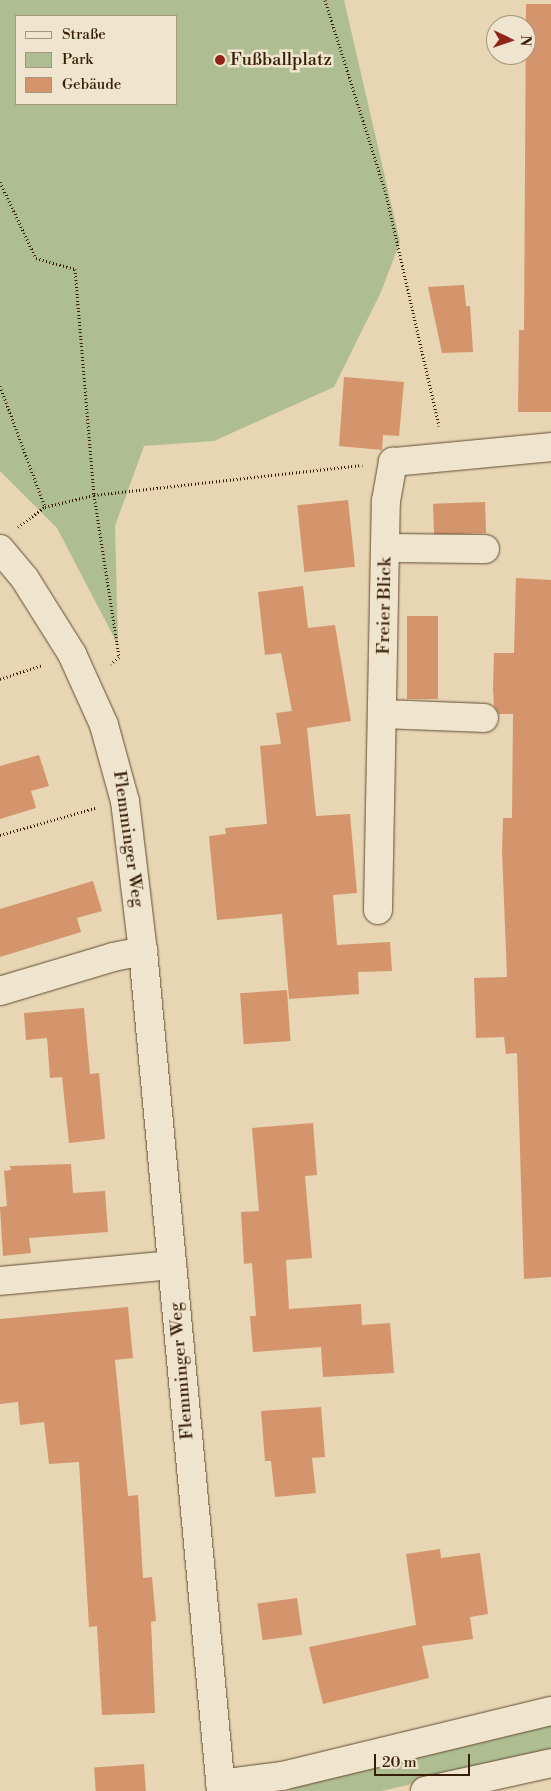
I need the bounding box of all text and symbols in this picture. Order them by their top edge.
legend [15,15,178,105]
north arrow [486,15,536,65]
text: Straße [62,25,106,44]
text: N [516,35,534,47]
place label: Fußballplatz [230,49,332,71]
text: Park [62,50,93,69]
marker: Fußballplatz [214,54,226,66]
text: Gebäude [62,75,121,94]
street label: Freier Blick [373,557,397,655]
street label: Flemminger Weg [108,769,148,909]
street label: Flemminger Weg [165,1301,199,1441]
scale bar [376,1744,472,1776]
text: 20 m [382,1753,417,1772]

